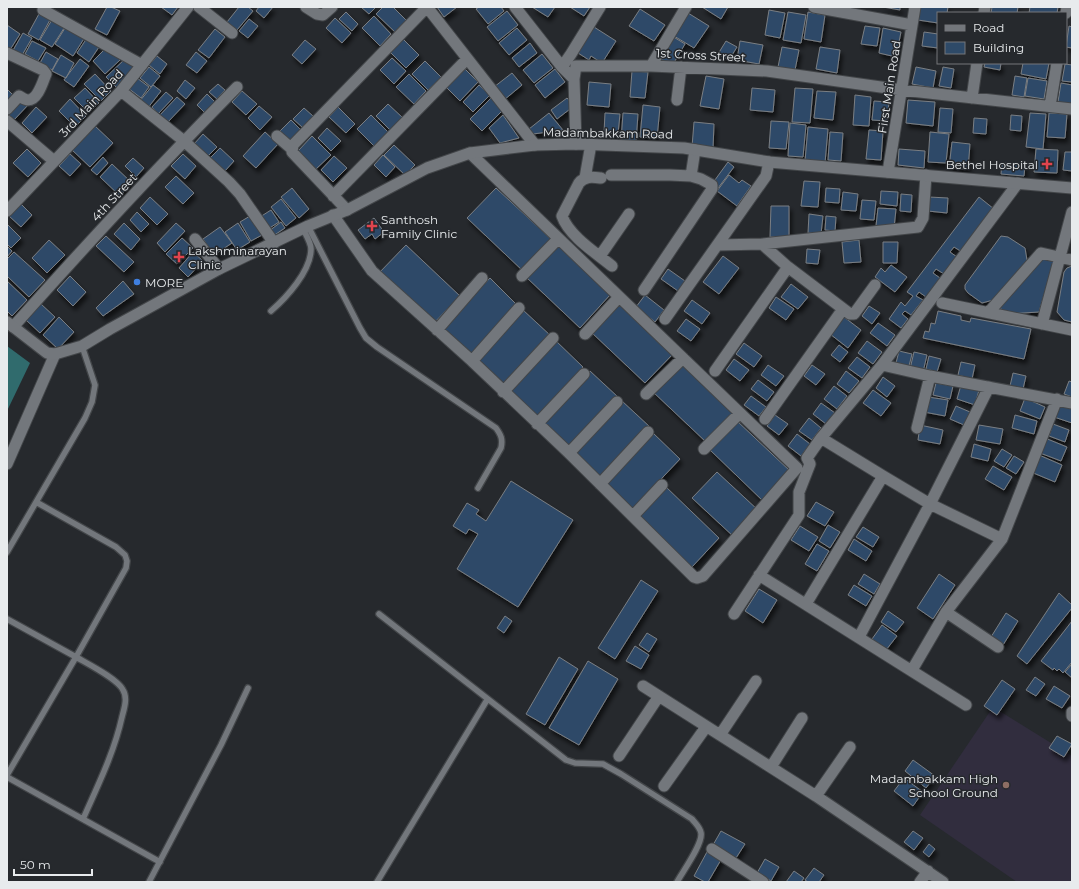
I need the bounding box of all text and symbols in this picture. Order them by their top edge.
legend [937,12,1067,64]
text: Road [973,20,1004,35]
street label: First Main Road [874,39,904,135]
text: Building [973,40,1024,55]
street label: 1st Cross Street [656,45,746,65]
street label: 3rd Main Road [56,66,126,140]
street label: Madambakkam Road [543,124,673,142]
place label: Bethel Hospital [946,157,1038,172]
marker: Bethel Hospital [1041,158,1053,170]
street label: 4th Street [88,170,140,224]
place label: Santhosh Family Clinic [381,212,458,241]
marker: Santhosh Family Clinic [366,220,378,232]
place label: Lakshminarayan Clinic [188,243,287,272]
marker: Lakshminarayan Clinic [173,251,185,263]
place label: MORE [145,275,183,290]
marker: MORE [132,277,142,287]
place label: Madambakkam High School Ground [870,771,998,800]
marker: Madambakkam High School Ground [1001,780,1011,790]
scale bar [14,851,92,877]
text: 50 m [20,857,51,872]

